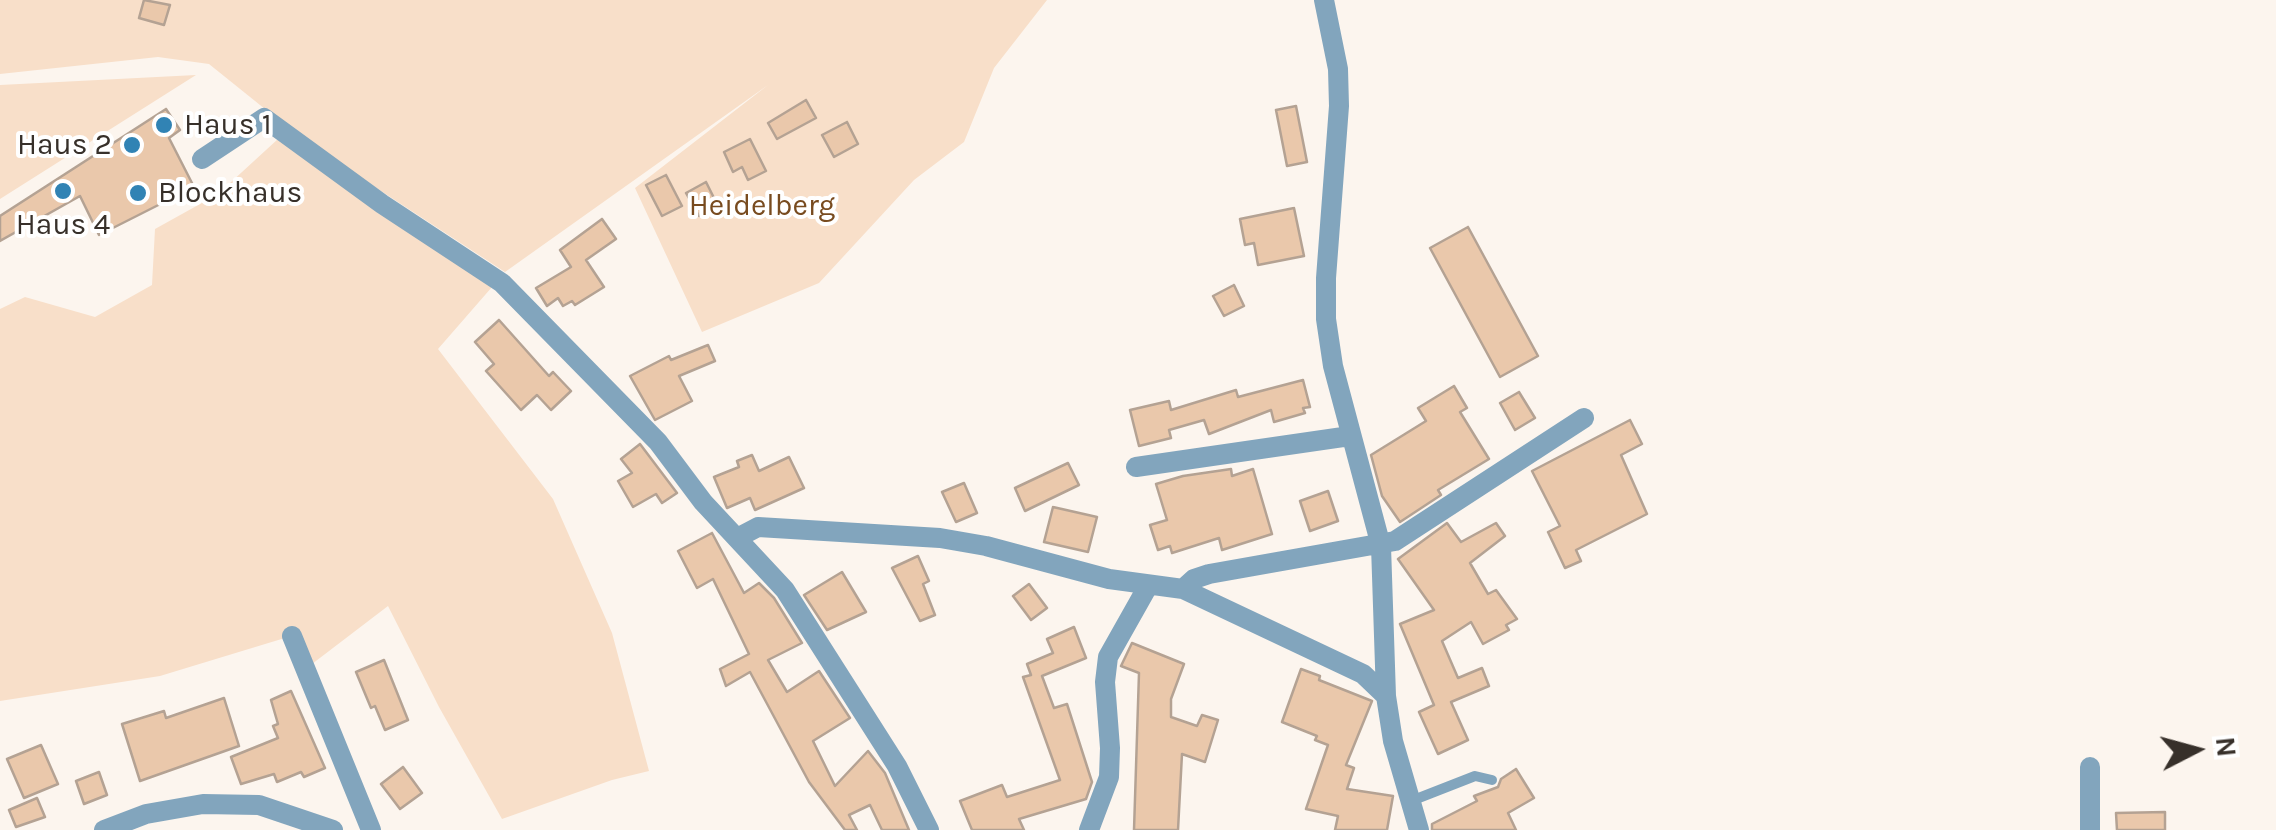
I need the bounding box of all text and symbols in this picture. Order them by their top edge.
place label: Haus 1 [184,107,272,143]
marker: Haus 1 [153,114,175,136]
place label: Haus 2 [17,127,112,163]
marker: Haus 2 [121,134,143,156]
place label: Blockhaus [158,175,302,211]
marker: Haus 4 [52,180,74,202]
marker: Blockhaus [127,182,149,204]
park label: Heidelberg [689,188,835,224]
place label: Haus 4 [16,207,110,243]
north arrow [2146,700,2246,800]
text: N [2209,735,2244,759]

